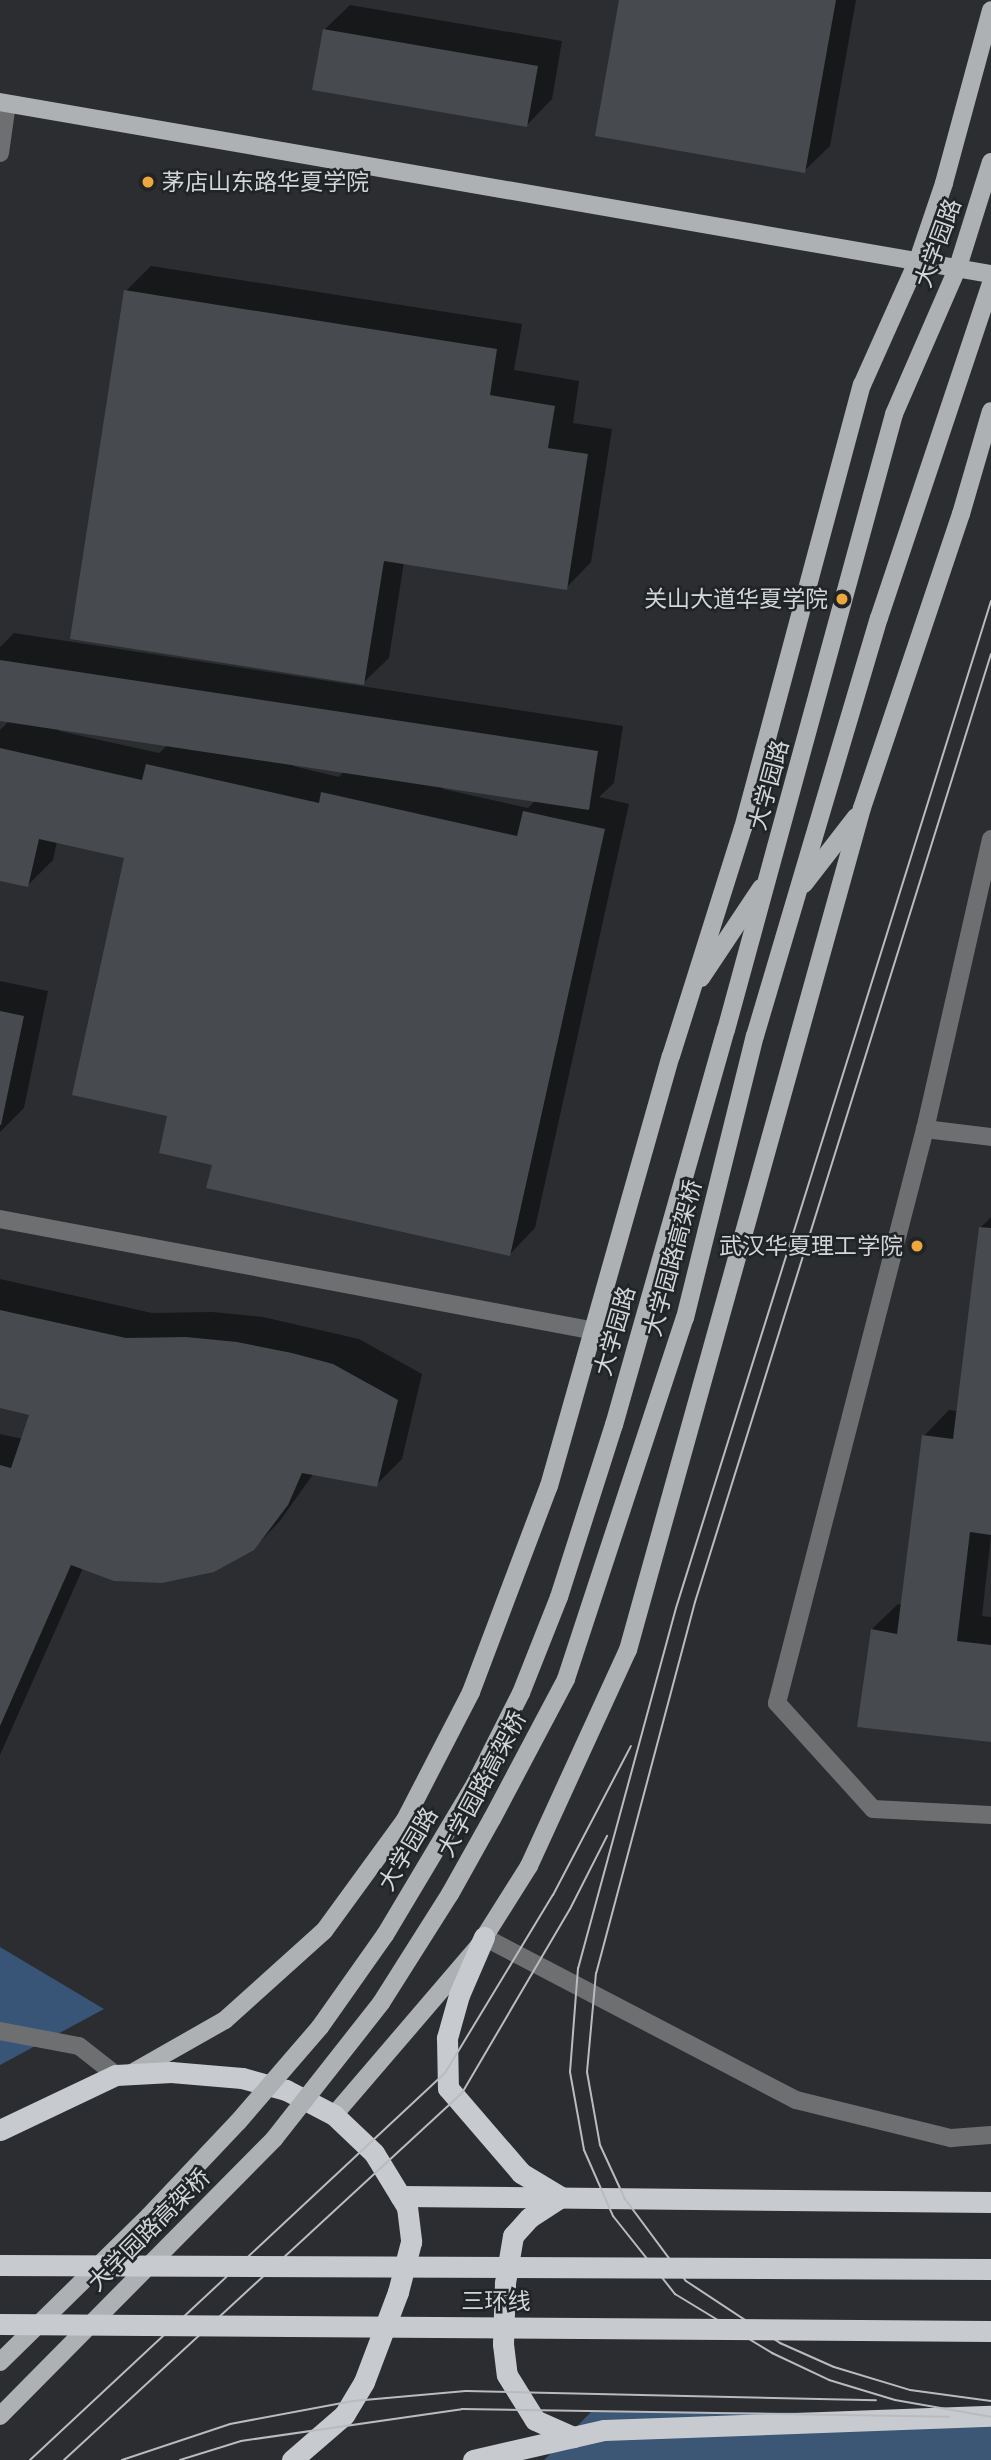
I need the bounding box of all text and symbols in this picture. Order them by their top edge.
place label: 茅店山东路华夏学院 [162,168,369,196]
marker: 茅店山东路华夏学院 [140,174,156,190]
street label: 大学园路 [909,195,967,291]
place label: 关山大道华夏学院 [644,585,828,613]
marker: 关山大道华夏学院 [834,591,850,607]
street label: 大学园路 [744,737,794,833]
street label: 大学园路高架桥 [639,1177,707,1339]
place label: 武汉华夏理工学院 [719,1232,903,1260]
marker: 武汉华夏理工学院 [909,1238,925,1254]
street label: 大学园路 [589,1283,641,1379]
street label: 大学园路高架桥 [432,1706,532,1862]
street label: 大学园路 [372,1802,444,1896]
street label: 大学园路高架桥 [82,2163,216,2297]
street label: 三环线 [462,2287,530,2315]

